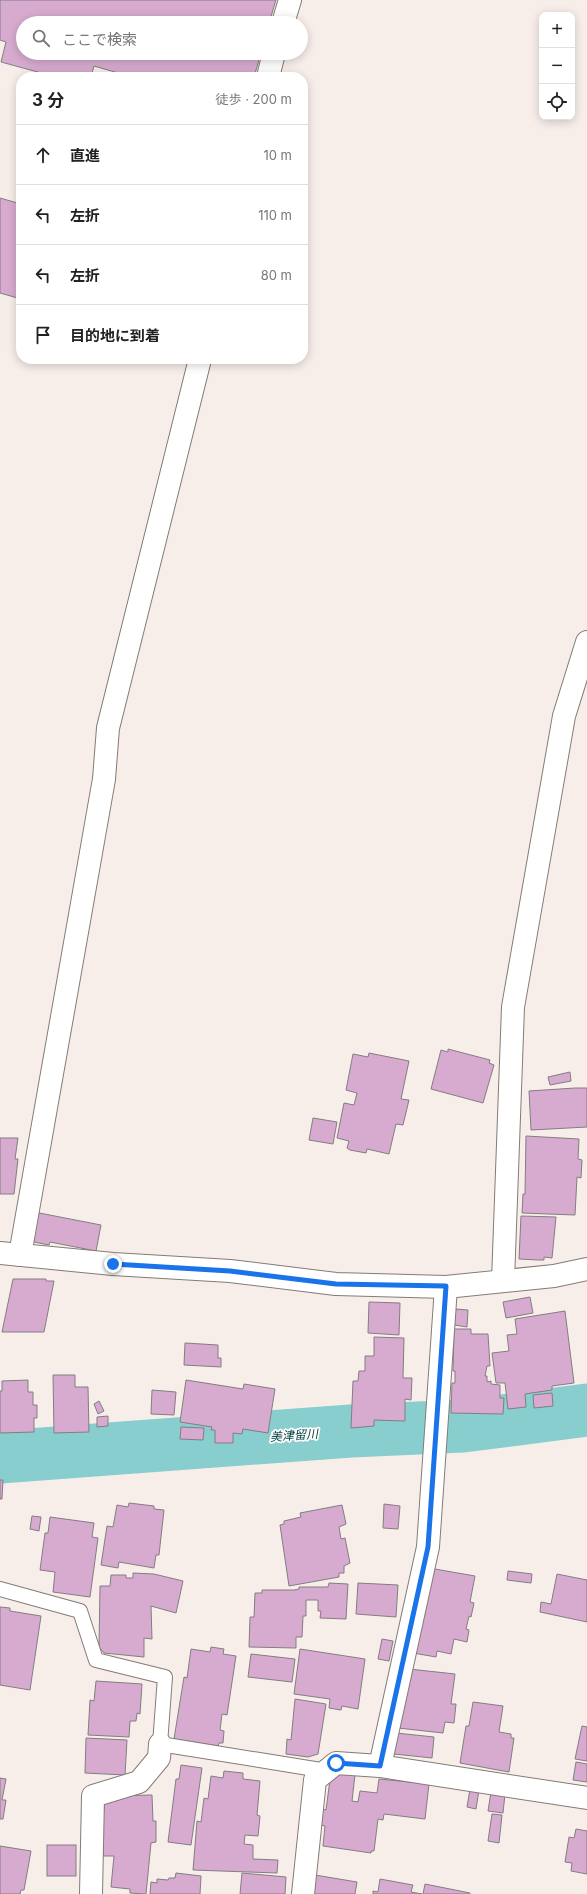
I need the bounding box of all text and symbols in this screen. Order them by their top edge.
map controls [539,12,575,120]
button: + [539,12,575,48]
search box [16,16,308,60]
icon: search [30,27,52,49]
text: ここで検索 [62,30,137,49]
button: − [539,48,575,84]
button: locate [539,84,575,120]
text: 3 分 [32,90,64,110]
text: 徒歩 · 200 m [216,91,292,107]
icon: ahead [32,144,54,166]
text: 直進 [70,146,100,165]
text: 10 m [263,147,292,163]
icon: left [32,204,54,226]
text: 左折 [70,206,100,225]
text: 110 m [258,207,292,223]
icon: left [32,264,54,286]
text: 左折 [70,266,100,285]
text: 80 m [261,267,292,283]
icon: arrive [32,324,54,346]
text: 目的地に到着 [70,326,160,345]
route end [104,1255,122,1273]
water label: 美津留川 [270,1426,320,1444]
route start [327,1754,345,1772]

